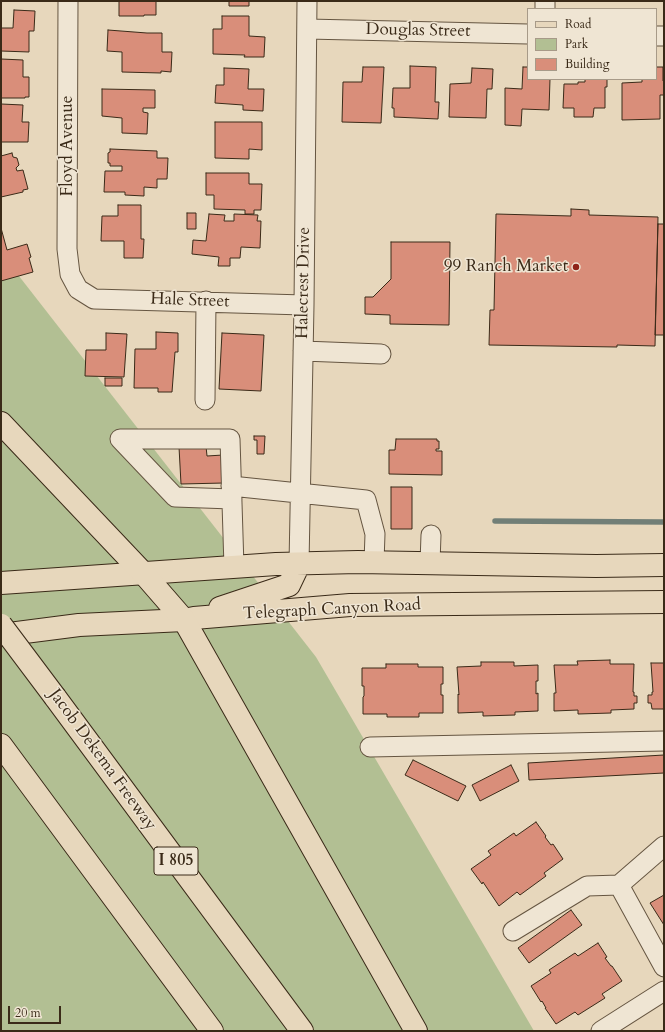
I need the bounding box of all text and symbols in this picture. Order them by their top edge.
legend [527,8,657,80]
text: Road [565,16,591,32]
street label: Douglas Street [365,20,471,42]
text: Park [565,36,588,52]
text: Building [565,56,609,72]
street label: Floyd Avenue [58,96,78,196]
street label: Halecrest Drive [293,227,315,339]
place label: 99 Ranch Market [444,257,568,277]
marker: 99 Ranch Market [571,262,581,272]
street label: Hale Street [150,289,230,313]
street label: Telegraph Canyon Road [243,595,421,625]
street label: Jacob Dekema Freeway [44,685,160,835]
road number: I 805 [154,847,198,875]
scale bar [10,998,63,1024]
text: 20 m [15,1005,41,1021]

